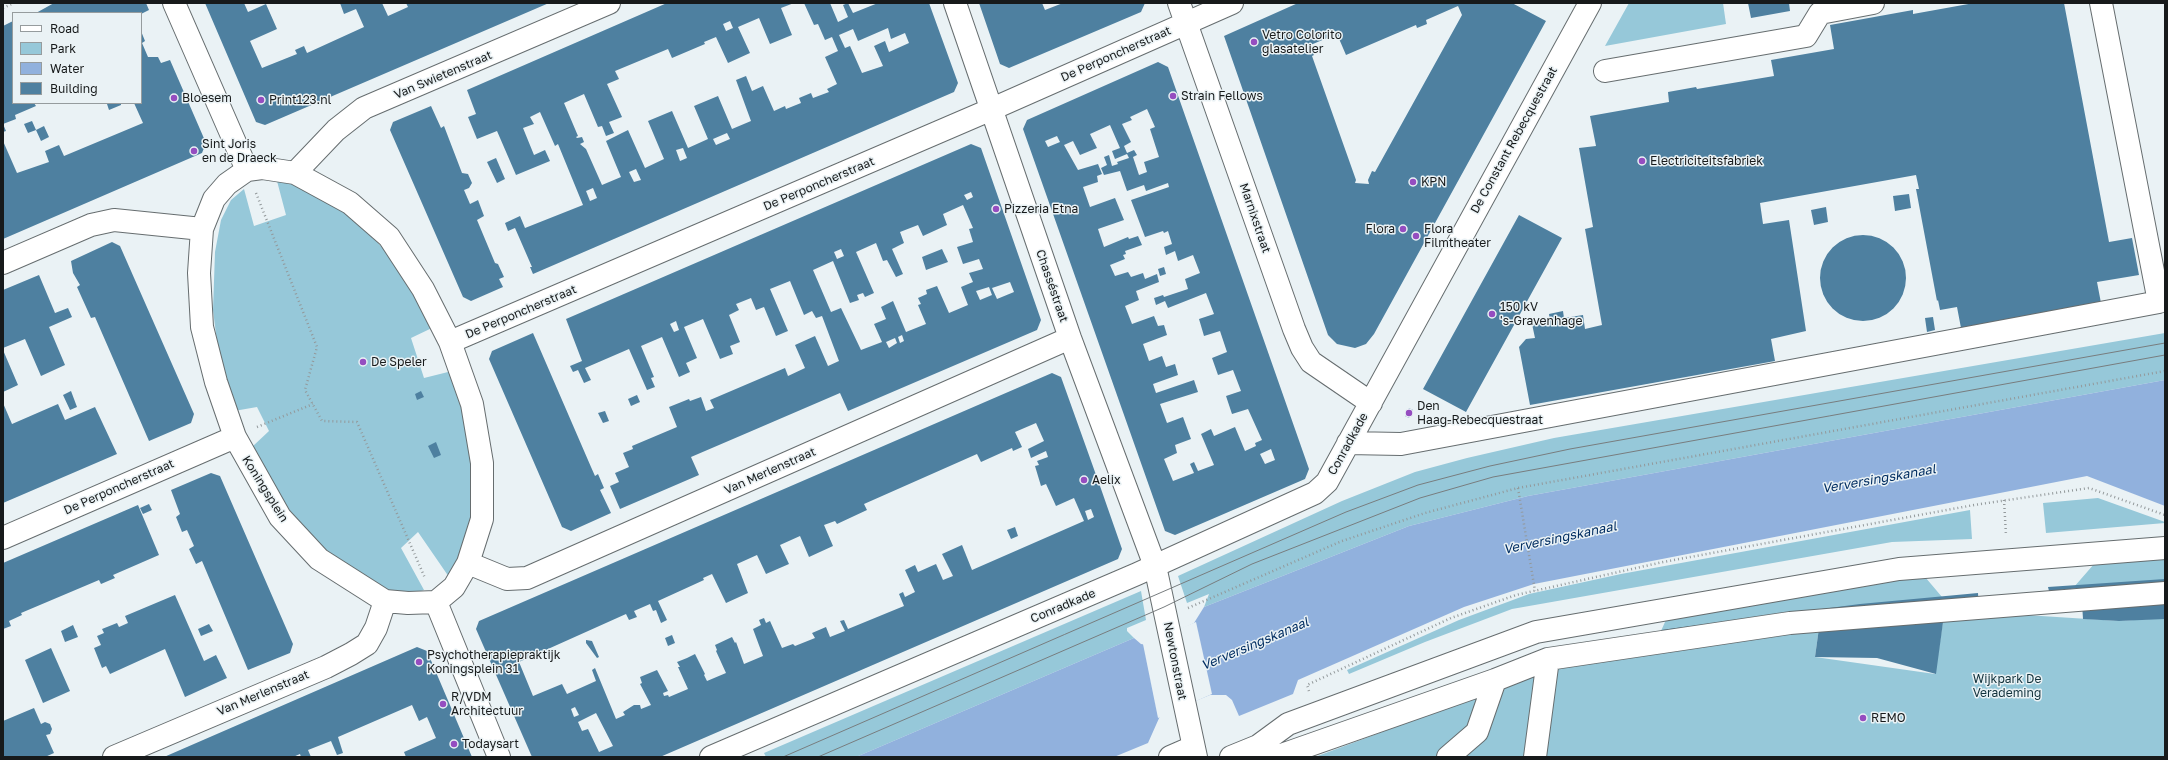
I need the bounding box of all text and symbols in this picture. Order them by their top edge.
legend [12,12,142,104]
text: Road [50,21,79,36]
street label: De Perponcherstraat [1059,23,1173,85]
place label: Vetro Colorito glasatelier [1262,28,1342,56]
marker: Vetro Colorito glasatelier [1249,37,1259,47]
text: Park [50,41,76,56]
street label: Van Swietenstraat [392,48,494,102]
text: Water [50,61,84,76]
street label: De Constant Rebecquestraat [1468,64,1560,216]
text: Building [50,81,98,96]
place label: Strain Fellows [1181,89,1263,103]
place label: Bloesem [182,91,232,105]
marker: Strain Fellows [1168,91,1178,101]
marker: Bloesem [169,93,179,103]
place label: Print123.nl [269,93,331,107]
marker: Print123.nl [256,95,266,105]
place label: Sint Joris en de Draeck [202,137,277,165]
marker: Sint Joris en de Draeck [189,146,199,156]
street label: De Perponcherstraat [761,154,877,214]
place label: Electriciteitsfabriek [1650,154,1763,168]
marker: Electriciteitsfabriek [1637,156,1647,166]
place label: KPN [1421,175,1446,189]
marker: KPN [1408,177,1418,187]
street label: Marnixstraat [1236,181,1274,255]
place label: Pizzeria Etna [1004,202,1078,216]
marker: Pizzeria Etna [991,204,1001,214]
place label: Flora [1366,222,1395,236]
place label: Flora Filmtheater [1424,222,1491,250]
marker: Flora [1398,224,1408,234]
marker: Flora Filmtheater [1411,231,1421,241]
street label: Chasséstraat [1033,248,1071,324]
street label: De Perponcherstraat [463,282,579,342]
place label: 150 kV 's-Gravenhage [1500,300,1582,328]
marker: 150 kV 's-Gravenhage [1487,309,1497,319]
place label: De Speler [371,355,427,369]
marker: De Speler [358,357,368,367]
place label: Den Haag-Rebecquestraat [1417,399,1543,427]
marker: Den Haag-Rebecquestraat [1404,408,1414,418]
street label: Conradkade [1325,410,1371,478]
street label: Van Merlenstraat [722,444,818,498]
street label: Koningsplein [239,453,291,525]
street label: De Perponcherstraat [62,456,176,518]
water label: Verversingskanaal [1821,461,1937,497]
place label: Aelix [1092,473,1121,487]
marker: Aelix [1079,475,1089,485]
water label: Verversingskanaal [1502,518,1618,558]
street label: Conradkade [1028,586,1098,626]
water label: Verversingskanaal [1199,614,1311,674]
street label: Newtonstraat [1160,621,1190,701]
place label: Psychotherapiepraktijk Koningsplein 31 [427,648,561,676]
marker: Psychotherapiepraktijk Koningsplein 31 [414,657,424,667]
street label: Van Merlenstraat [215,667,311,719]
park label: Wijkpark De Verademing [1973,672,2041,700]
place label: R/VDM Architectuur [451,690,523,718]
marker: R/VDM Architectuur [438,699,448,709]
place label: REMO [1871,711,1906,725]
marker: REMO [1858,713,1868,723]
place label: Todaysart [462,737,519,751]
marker: Todaysart [449,739,459,749]

